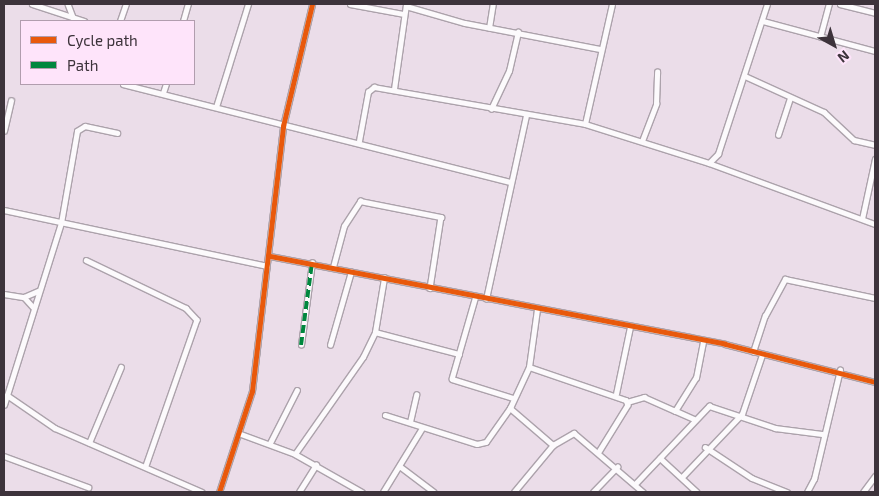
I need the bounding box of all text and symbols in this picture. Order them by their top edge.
legend [20,20,195,85]
north arrow [809,20,859,70]
text: Cycle path [67,31,138,49]
text: N [834,47,853,67]
text: Path [67,56,98,74]

